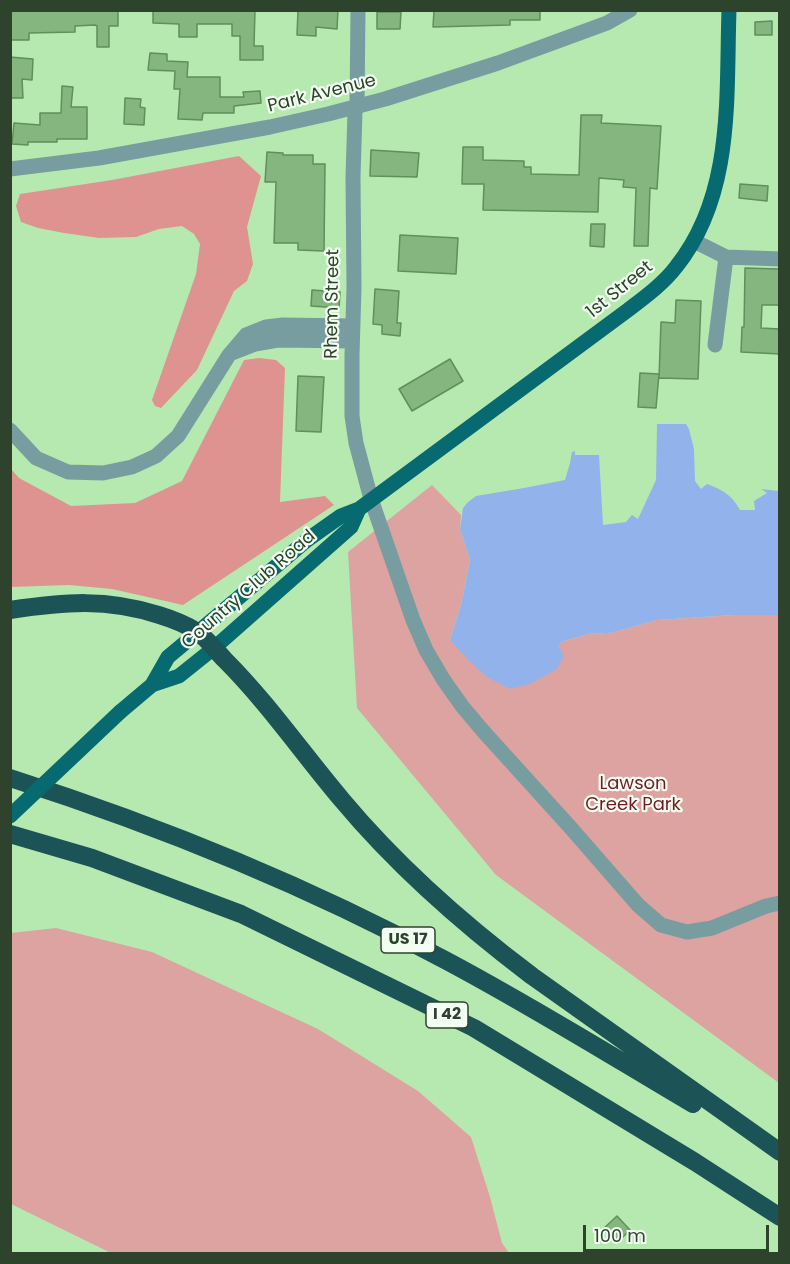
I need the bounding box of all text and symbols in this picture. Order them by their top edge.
street label: Park Avenue [266,70,378,118]
street label: Rhem Street [321,249,345,359]
street label: 1st Street [582,257,658,323]
street label: Country Club Road [178,526,320,654]
park label: Lawson Creek Park [585,773,681,816]
road number: US 17 [381,927,435,953]
road number: I 42 [426,1002,468,1028]
scale bar [586,1213,772,1251]
text: 100 m [594,1223,646,1248]

